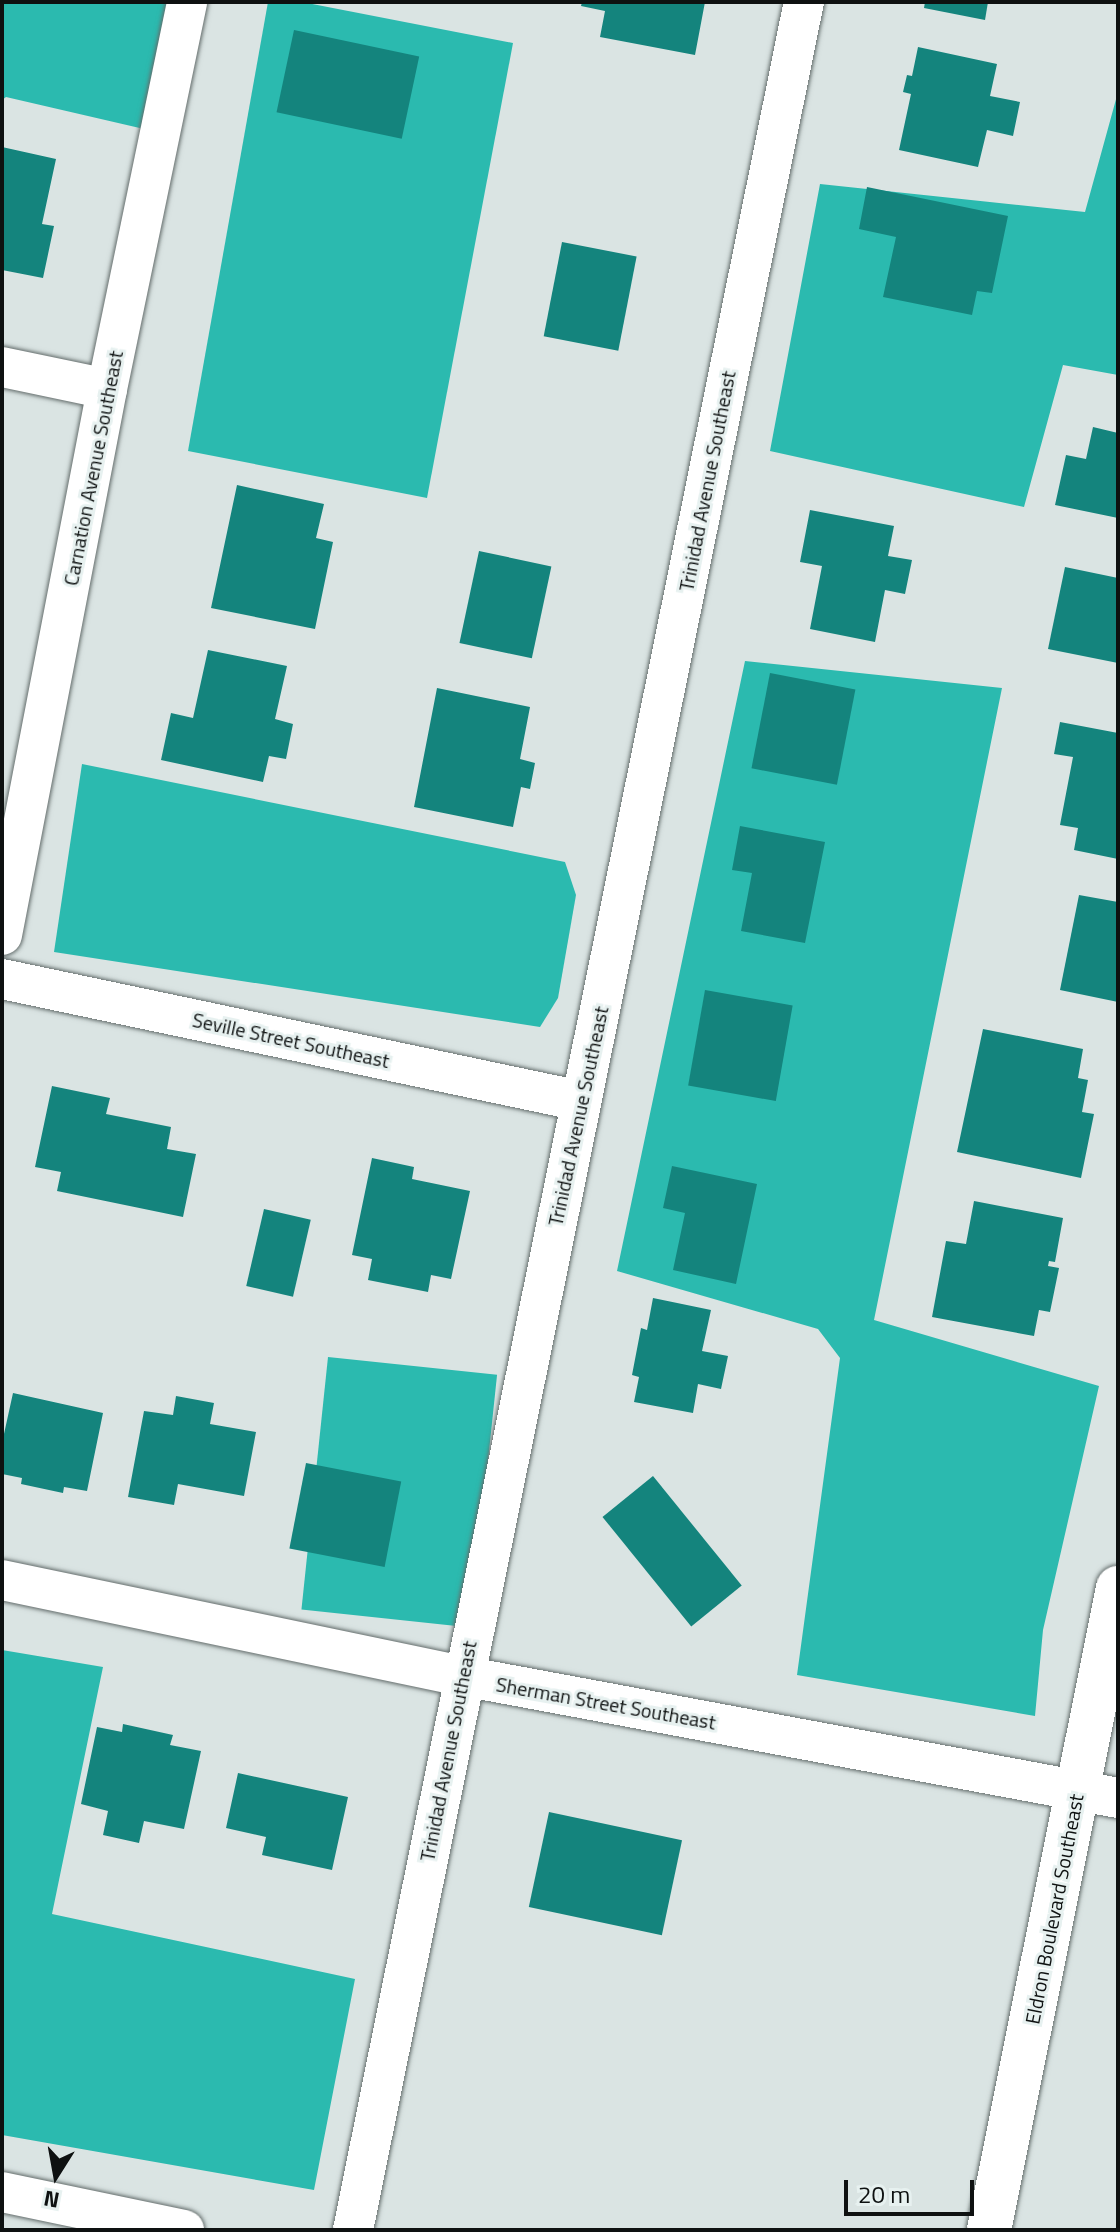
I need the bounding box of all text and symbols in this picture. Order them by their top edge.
street label: Carnation Avenue Southeast [58,348,128,588]
street label: Trinidad Avenue Southeast [674,369,740,593]
street label: Trinidad Avenue Southeast [543,1004,613,1228]
street label: Seville Street Southeast [190,1007,392,1073]
street label: Trinidad Avenue Southeast [415,1639,481,1863]
street label: Sherman Street Southeast [494,1672,718,1734]
street label: Eldron Boulevard Southeast [1020,1792,1088,2026]
north arrow [16,2136,96,2216]
scale bar [848,2164,978,2214]
text: 20 m [858,2176,910,2212]
text: N [41,2181,62,2218]

